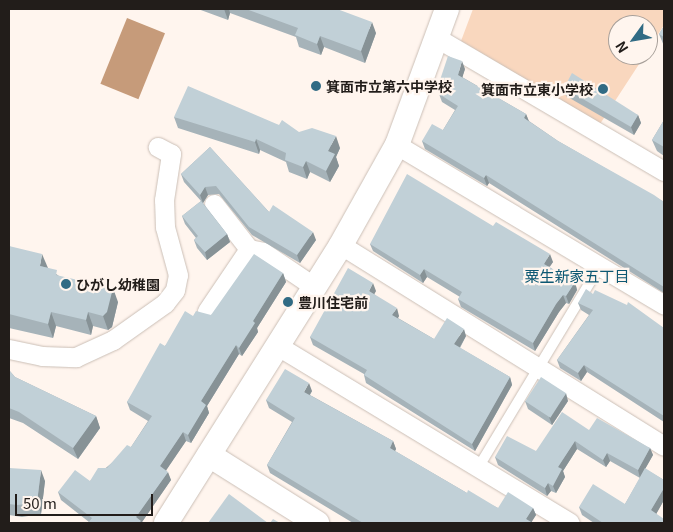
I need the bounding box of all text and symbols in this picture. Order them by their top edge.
north arrow [608,15,658,65]
text: N [610,38,632,57]
place label: 箕面市立第六中学校 [326,78,452,94]
marker: 箕面市立第六中学校 [310,80,322,92]
place label: 箕面市立東小学校 [481,81,593,97]
marker: 箕面市立東小学校 [597,83,609,95]
district label: 粟生新家五丁目 [525,267,629,285]
place label: ひがし幼稚園 [76,276,160,292]
marker: ひがし幼稚園 [60,278,72,290]
place label: 豊川住宅前 [298,294,368,310]
marker: 豊川住宅前 [282,296,294,308]
scale bar [18,484,155,516]
text: 50 m [23,492,57,513]

